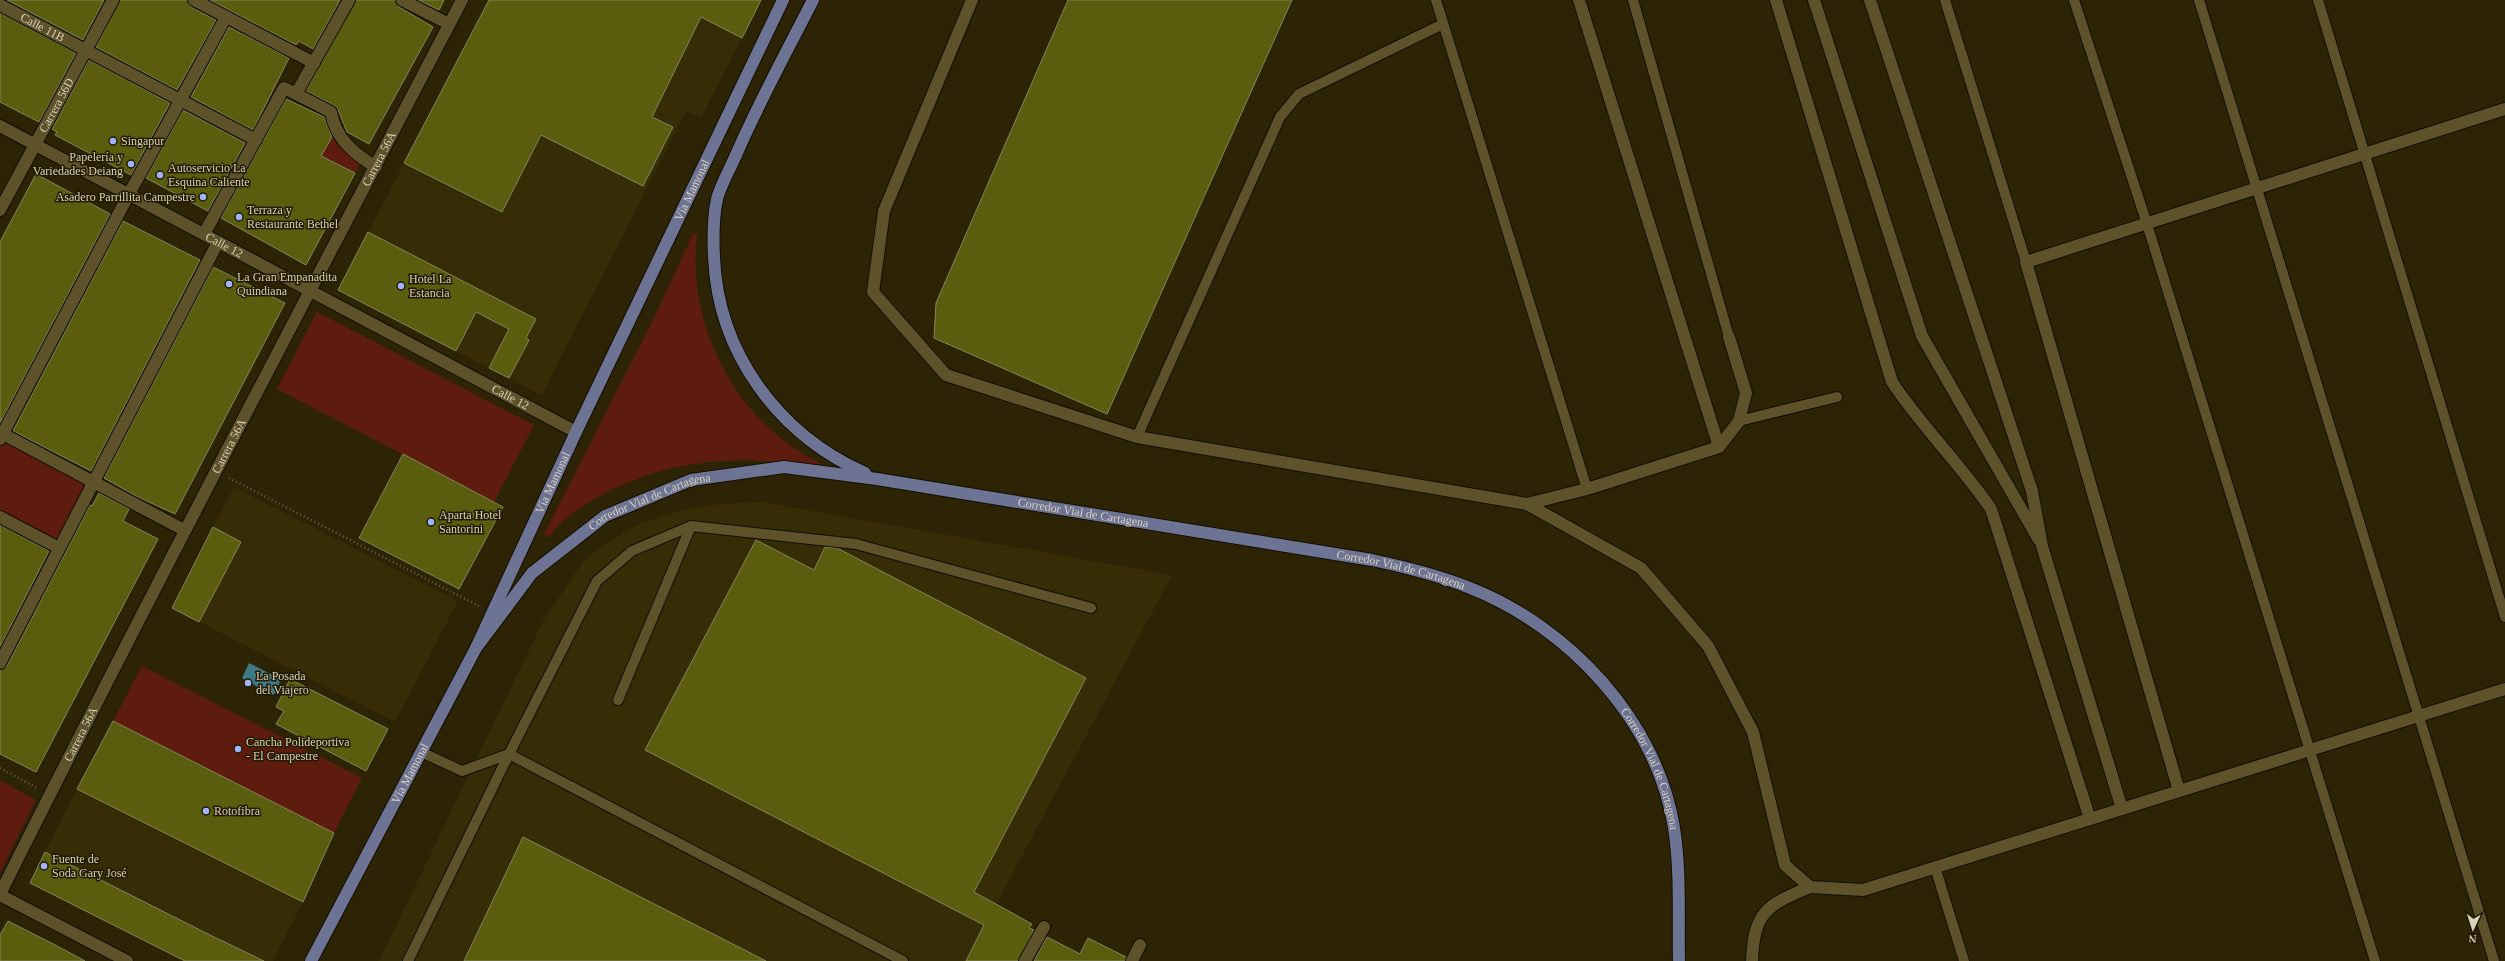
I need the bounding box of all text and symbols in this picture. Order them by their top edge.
street label: Calle 11B [18,10,67,45]
street label: Carrera 56D [36,75,77,135]
street label: Carrera 56A [359,129,399,189]
place label: Singapur [121,134,164,148]
marker: Singapur [108,136,118,146]
place label: Papelería y Variedades Deiang [33,150,123,178]
street label: Vía Mamonal [671,157,713,223]
marker: Papelería y Variedades Deiang [126,159,136,169]
place label: Autoservicio La Esquina Caliente [168,161,250,189]
marker: Autoservicio La Esquina Caliente [155,170,165,180]
place label: Asadero Parrillita Campestre [56,190,195,204]
marker: Asadero Parrillita Campestre [198,192,208,202]
place label: Terraza y Restaurante Bethel [247,203,339,231]
marker: Terraza y Restaurante Bethel [234,212,244,222]
street label: Calle 12 [203,230,245,261]
place label: La Gran Empanadita Quindiana [237,270,338,298]
place label: Hotel La Estancia [409,272,452,300]
marker: La Gran Empanadita Quindiana [224,279,234,289]
marker: Hotel La Estancia [396,281,406,291]
street label: Calle 12 [489,382,532,413]
street label: Carrera 56A [209,416,249,476]
street label: Vía Mamonal [532,449,573,516]
street label: Corredor Vial de Cartagena [586,470,712,533]
street label: Corredor Vial de Cartagena [1017,495,1150,530]
place label: Aparta Hotel Santorini [439,508,502,536]
marker: Aparta Hotel Santorini [426,517,436,527]
street label: Corredor Vial de Cartagena [1336,547,1468,593]
place label: La Posada del Viajero [256,669,309,697]
marker: La Posada del Viajero [243,678,253,688]
street label: Carrera 56A [61,704,101,764]
street label: Corredor Vial de Cartagena [1618,705,1681,832]
place label: Cancha Polideportiva - El Campestre [246,735,350,763]
street label: Vía Mamonal [388,740,432,806]
marker: Cancha Polideportiva - El Campestre [233,744,243,754]
place label: Rotofibra [214,804,261,818]
marker: Rotofibra [201,806,211,816]
place label: Fuente de Soda Gary José [52,852,127,880]
marker: Fuente de Soda Gary José [39,861,49,871]
north arrow [2453,909,2493,949]
text: N [2468,933,2477,945]

